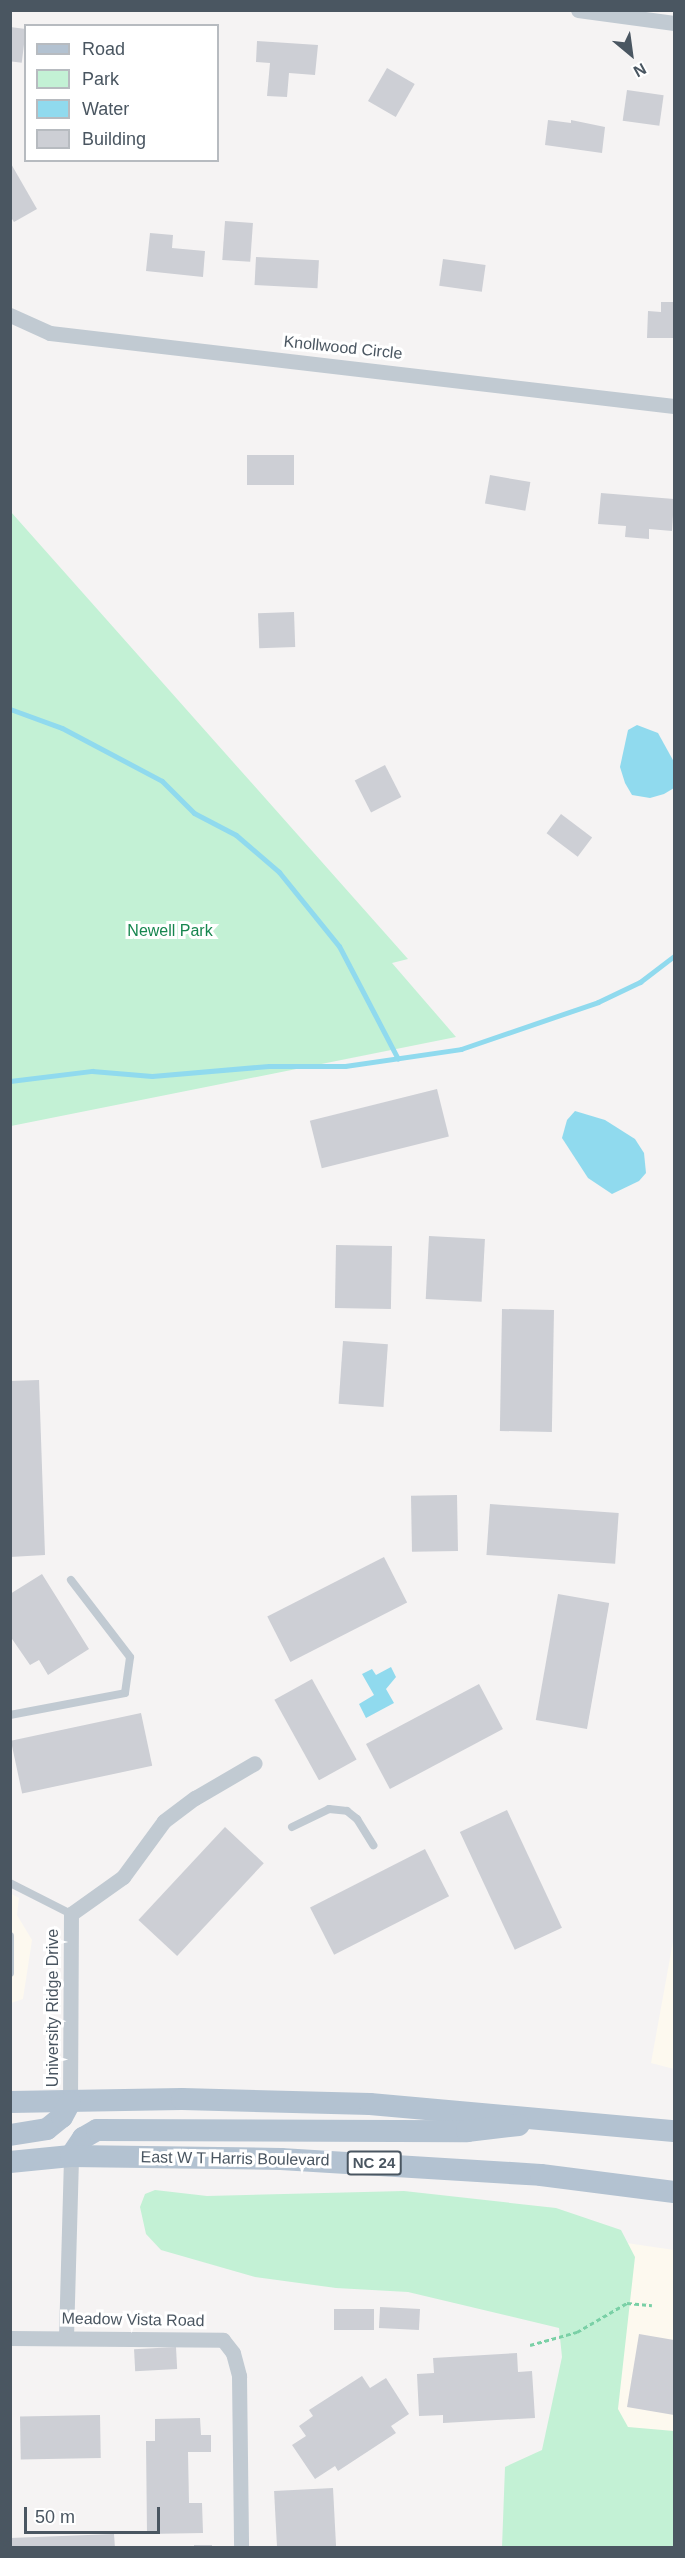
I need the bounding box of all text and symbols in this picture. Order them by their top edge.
legend [24,24,219,162]
north arrow [601,24,661,84]
text: Road [82,39,125,59]
text: N [631,60,649,80]
text: Park [82,69,119,89]
text: Water [82,99,129,119]
text: Building [82,129,146,149]
street label: Knollwood Circle [283,332,403,364]
park label: Newell Park [127,921,213,941]
street label: University Ridge Drive [43,1929,63,2087]
street label: East W T Harris Boulevard [140,2148,330,2170]
road number: NC 24 [346,2151,403,2175]
street label: Meadow Vista Road [61,2309,205,2331]
scale bar [27,2495,164,2533]
text: 50 m [35,2507,75,2527]

